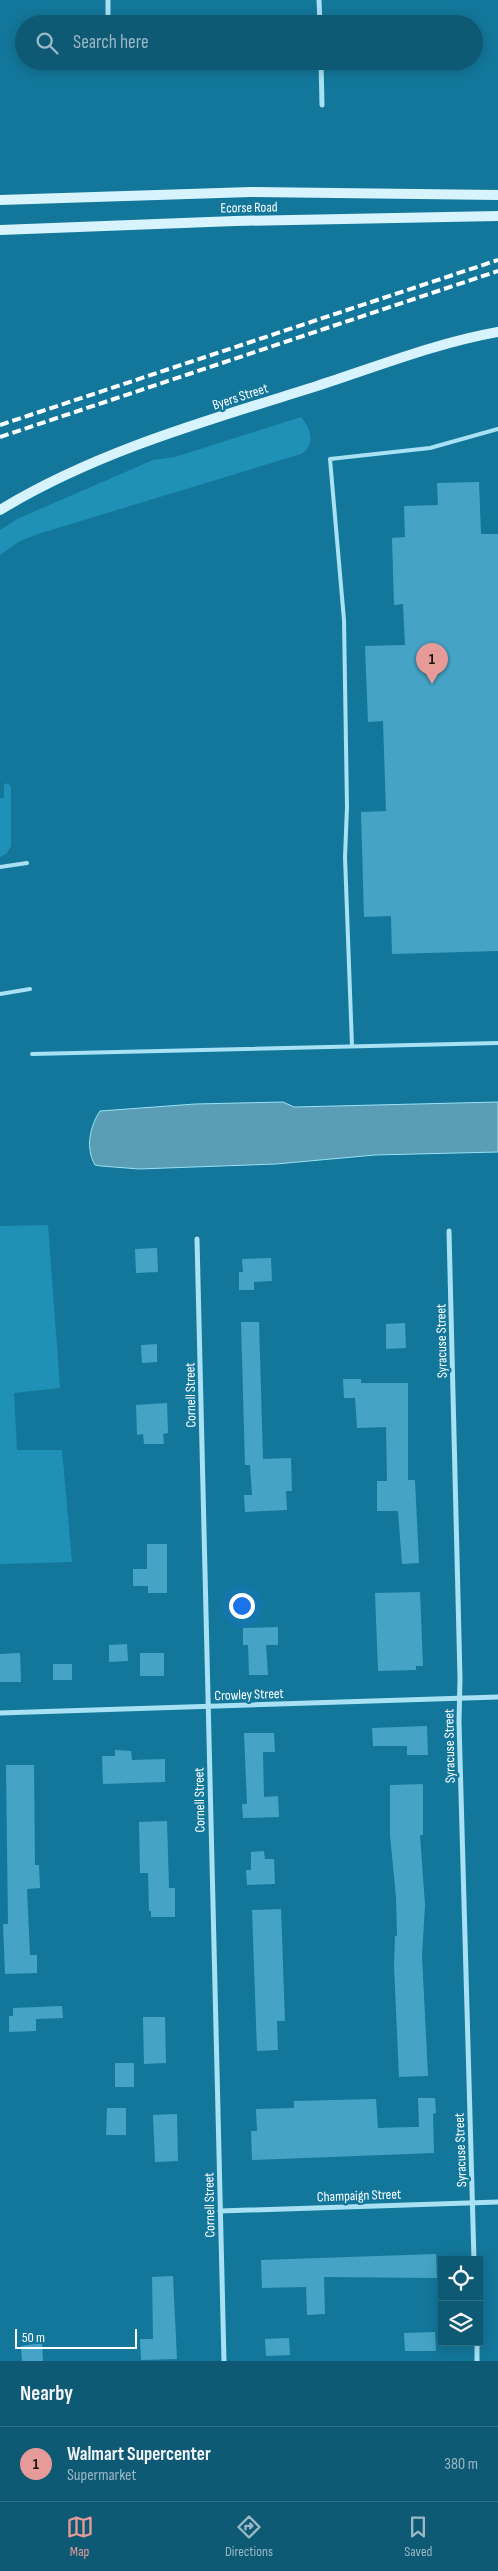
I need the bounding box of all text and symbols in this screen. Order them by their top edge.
search box [15,15,483,70]
icon: search [33,29,61,57]
text: Search here [73,31,149,54]
street label: Ecorse Road [220,199,278,216]
street label: Byers Street [210,379,270,413]
pin: 1 [416,643,448,684]
street label: Syracuse Street [432,1304,451,1378]
street label: Cornell Street [181,1362,200,1428]
your location [229,1593,255,1619]
street label: Crowley Street [214,1685,284,1704]
street label: Syracuse Street [440,1709,459,1783]
street label: Cornell Street [190,1767,209,1833]
street label: Syracuse Street [451,2112,470,2187]
street label: Cornell Street [200,2172,219,2238]
street label: Champaign Street [317,2186,401,2205]
map controls [438,2256,483,2346]
button: locate [438,2256,483,2301]
button: layers [438,2301,483,2346]
scale bar [15,2326,138,2349]
text: 50 m [22,2329,45,2346]
text: Nearby [20,2381,73,2406]
text: Walmart Supercenter [67,2443,211,2466]
text: 1 [33,2455,39,2474]
text: 380 m [444,2455,478,2474]
text: Supermarket [67,2466,136,2485]
tab: Map [66,2513,94,2560]
tab: Directions [225,2513,273,2560]
tab: Saved [404,2513,432,2560]

